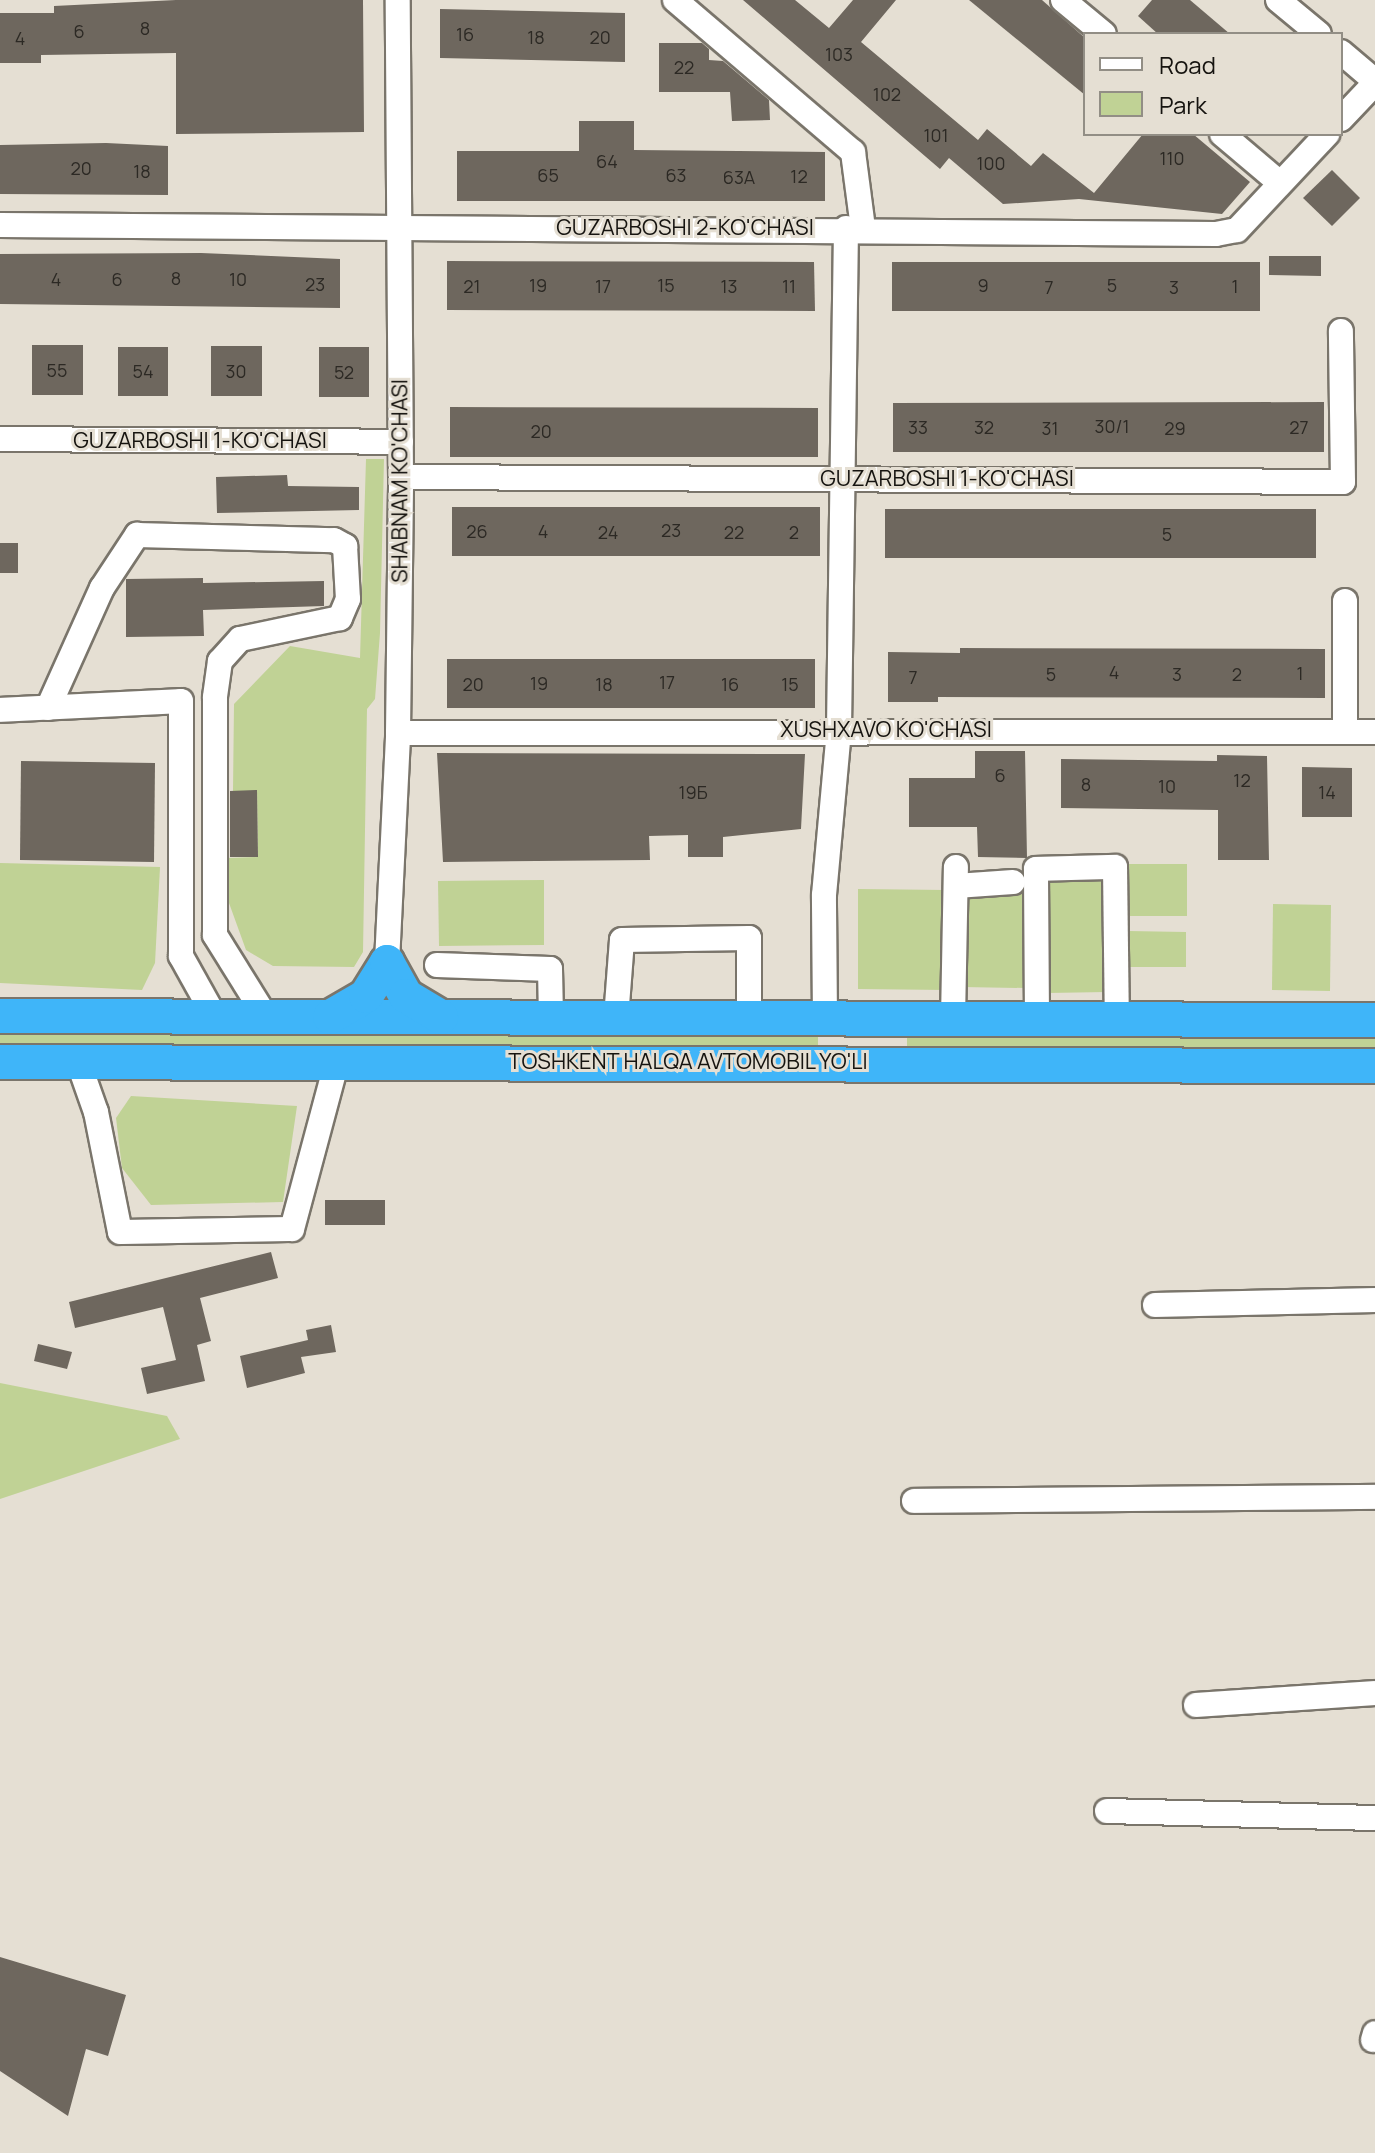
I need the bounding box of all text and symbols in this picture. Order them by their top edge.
house number: 8 [140,17,150,39]
house number: 6 [73,20,85,42]
house number: 16 [456,23,474,45]
house number: 18 [527,26,545,48]
house number: 20 [589,26,611,48]
house number: 4 [15,27,25,49]
legend [1083,32,1343,136]
house number: 103 [825,43,853,65]
text: Road [1159,48,1216,81]
house number: 22 [674,56,694,78]
house number: 102 [873,83,901,105]
text: Park [1159,88,1207,121]
house number: 101 [923,124,949,146]
house number: 110 [1159,147,1185,169]
house number: 64 [596,150,618,172]
house number: 100 [977,152,1005,174]
house number: 20 [70,157,92,179]
house number: 18 [133,160,151,182]
house number: 65 [537,164,559,186]
house number: 63 [665,164,687,186]
house number: 12 [790,165,808,187]
house number: 63A [723,166,755,188]
street label: GUZARBOSHI 2-KO'CHASI [556,215,814,241]
house number: 8 [171,267,181,289]
house number: 4 [51,268,61,290]
house number: 6 [111,268,123,290]
house number: 10 [229,268,247,290]
house number: 23 [305,273,325,295]
house number: 19 [529,274,547,296]
house number: 15 [657,274,675,296]
house number: 9 [977,274,989,296]
house number: 5 [1107,274,1117,296]
house number: 21 [463,275,481,297]
house number: 17 [595,275,611,297]
house number: 13 [721,275,737,297]
house number: 11 [782,275,796,297]
house number: 1 [1231,275,1239,297]
house number: 7 [1044,276,1054,298]
house number: 3 [1169,276,1179,298]
house number: 55 [47,359,67,381]
house number: 54 [132,360,154,382]
house number: 30 [226,360,246,382]
house number: 52 [334,361,354,383]
street label: SHABNAM KO'CHASI [387,379,413,583]
house number: 30/1 [1095,415,1129,437]
house number: 33 [908,416,928,438]
house number: 32 [974,416,994,438]
house number: 27 [1289,416,1309,438]
house number: 31 [1042,417,1058,439]
house number: 29 [1164,417,1186,439]
house number: 20 [530,420,552,442]
street label: GUZARBOSHI 1-KO'CHASI [73,428,327,454]
street label: GUZARBOSHI 1-KO'CHASI [820,466,1074,492]
house number: 23 [661,519,681,541]
house number: 26 [466,520,488,542]
house number: 4 [538,520,548,542]
house number: 24 [598,521,618,543]
house number: 22 [724,521,744,543]
house number: 2 [789,521,799,543]
house number: 5 [1162,523,1172,545]
house number: 4 [1109,661,1119,683]
house number: 1 [1296,662,1304,684]
house number: 5 [1046,663,1056,685]
house number: 3 [1172,663,1182,685]
house number: 2 [1232,663,1242,685]
house number: 7 [908,666,918,688]
house number: 17 [659,671,675,693]
house number: 19 [530,672,548,694]
house number: 20 [462,673,484,695]
house number: 18 [595,673,613,695]
house number: 16 [721,673,739,695]
house number: 15 [781,673,799,695]
street label: XUSHXAVO KO'CHASI [780,717,992,743]
house number: 6 [994,764,1006,786]
house number: 12 [1233,769,1251,791]
house number: 8 [1081,773,1091,795]
house number: 10 [1158,775,1176,797]
house number: 19Б [678,781,708,803]
house number: 14 [1318,781,1336,803]
street label: TOSHKENT HALQA AVTOMOBIL YO'LI [507,1049,869,1075]

